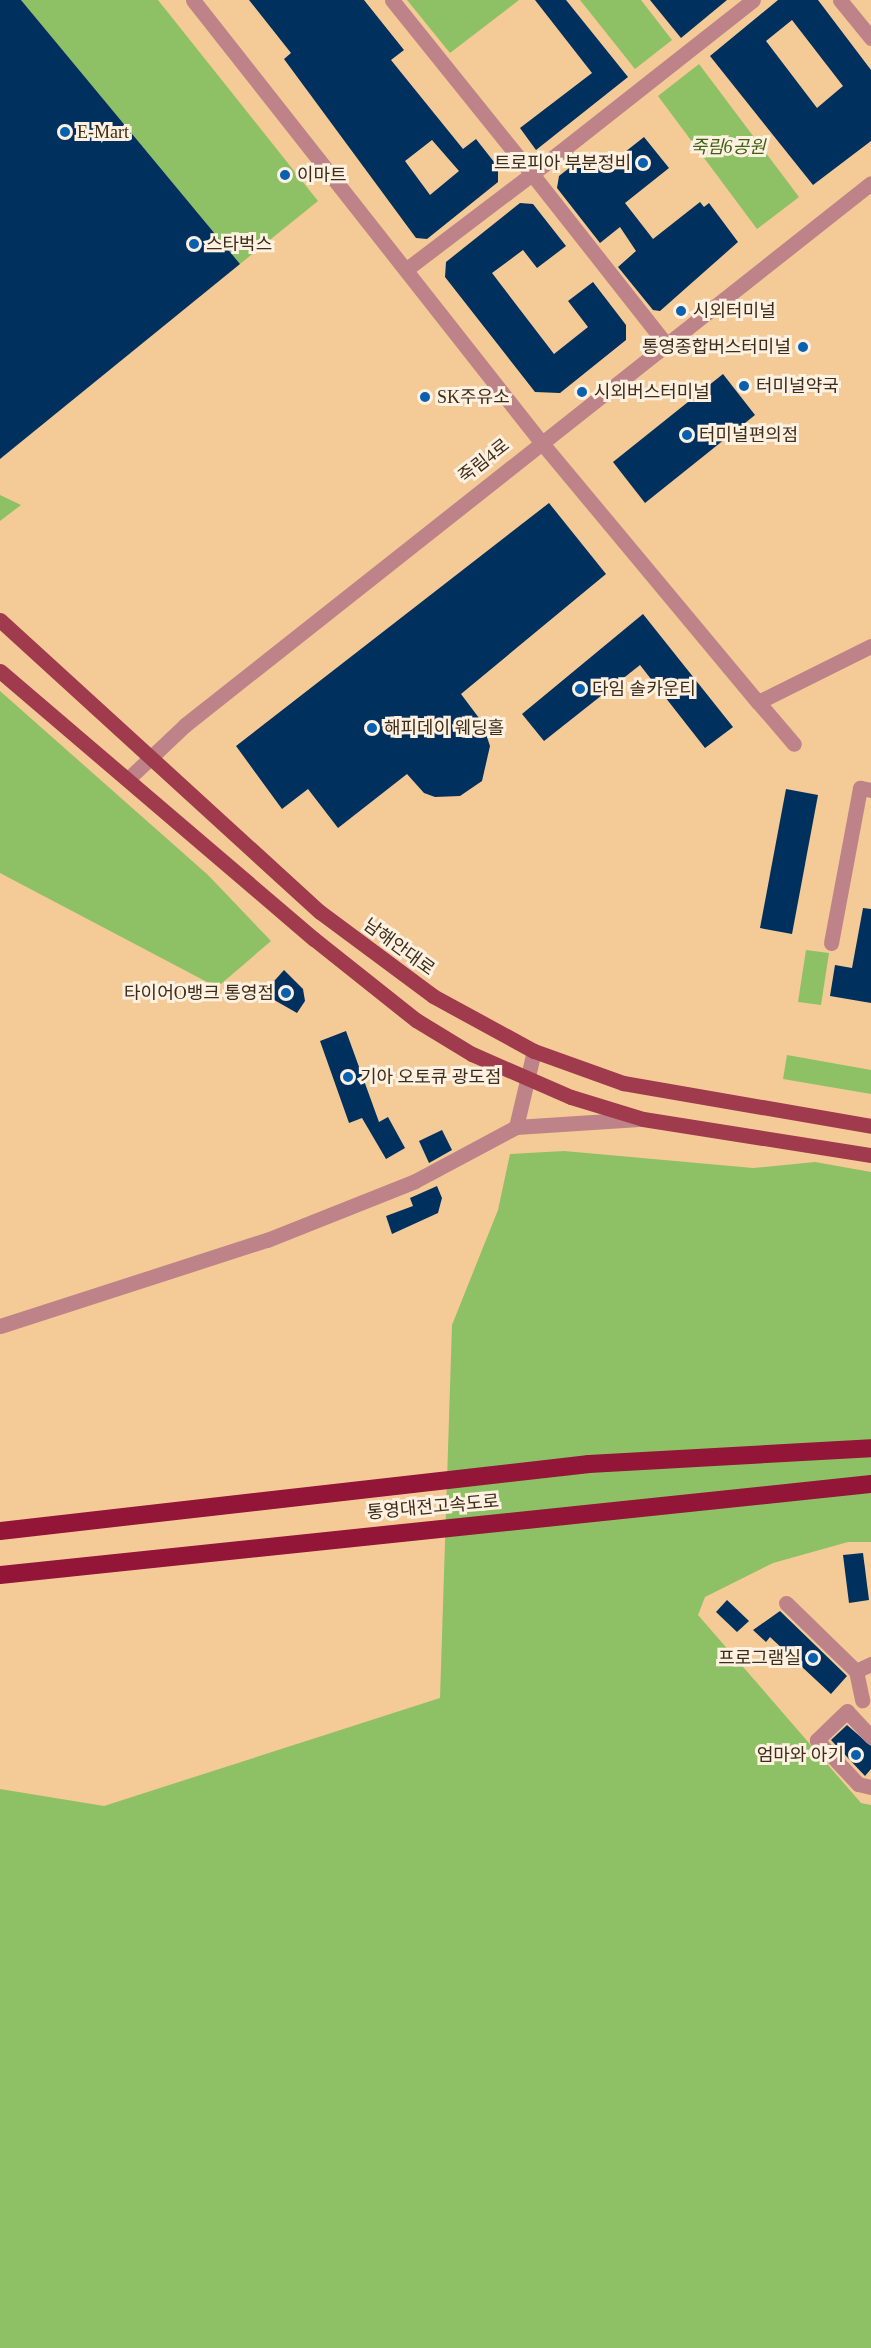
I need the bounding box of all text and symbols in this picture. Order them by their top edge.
place label: E-Mart [77,121,129,143]
marker: E-Mart [58,125,72,139]
park label: 죽림6공원 [690,136,766,158]
place label: 트로피아 부분정비 [494,152,631,174]
marker: 트로피아 부분정비 [636,156,650,170]
place label: 이마트 [297,164,347,186]
marker: 이마트 [278,168,292,182]
place label: 스타벅스 [206,233,272,255]
marker: 스타벅스 [187,237,201,251]
place label: 시외터미널 [693,300,776,322]
marker: 시외터미널 [674,304,688,318]
place label: 통영종합버스터미널 [642,336,791,358]
marker: 통영종합버스터미널 [796,340,810,354]
place label: 터미널약국 [756,375,839,397]
marker: 터미널약국 [737,379,751,393]
place label: 시외버스터미널 [594,381,710,403]
marker: 시외버스터미널 [575,385,589,399]
place label: SK주유소 [437,386,510,408]
marker: SK주유소 [418,390,432,404]
place label: 터미널편의점 [699,424,798,446]
marker: 터미널편의점 [680,428,694,442]
street label: 죽림4로 [454,434,514,488]
place label: 다임 솔카운티 [592,678,696,700]
marker: 다임 솔카운티 [573,682,587,696]
place label: 해피데이 웨딩홀 [384,717,504,739]
marker: 해피데이 웨딩홀 [365,721,379,735]
street label: 남해안대로 [359,914,439,980]
place label: 타이어O뱅크 통영점 [124,982,274,1004]
marker: 타이어O뱅크 통영점 [279,986,293,1000]
place label: 기아 오토큐 광도점 [360,1066,501,1088]
marker: 기아 오토큐 광도점 [341,1070,355,1084]
street label: 통영대전고속도로 [366,1490,500,1524]
place label: 프로그램실 [718,1647,801,1669]
marker: 프로그램실 [806,1651,820,1665]
place label: 엄마와 아기 [757,1744,844,1766]
marker: 엄마와 아기 [849,1748,863,1762]

